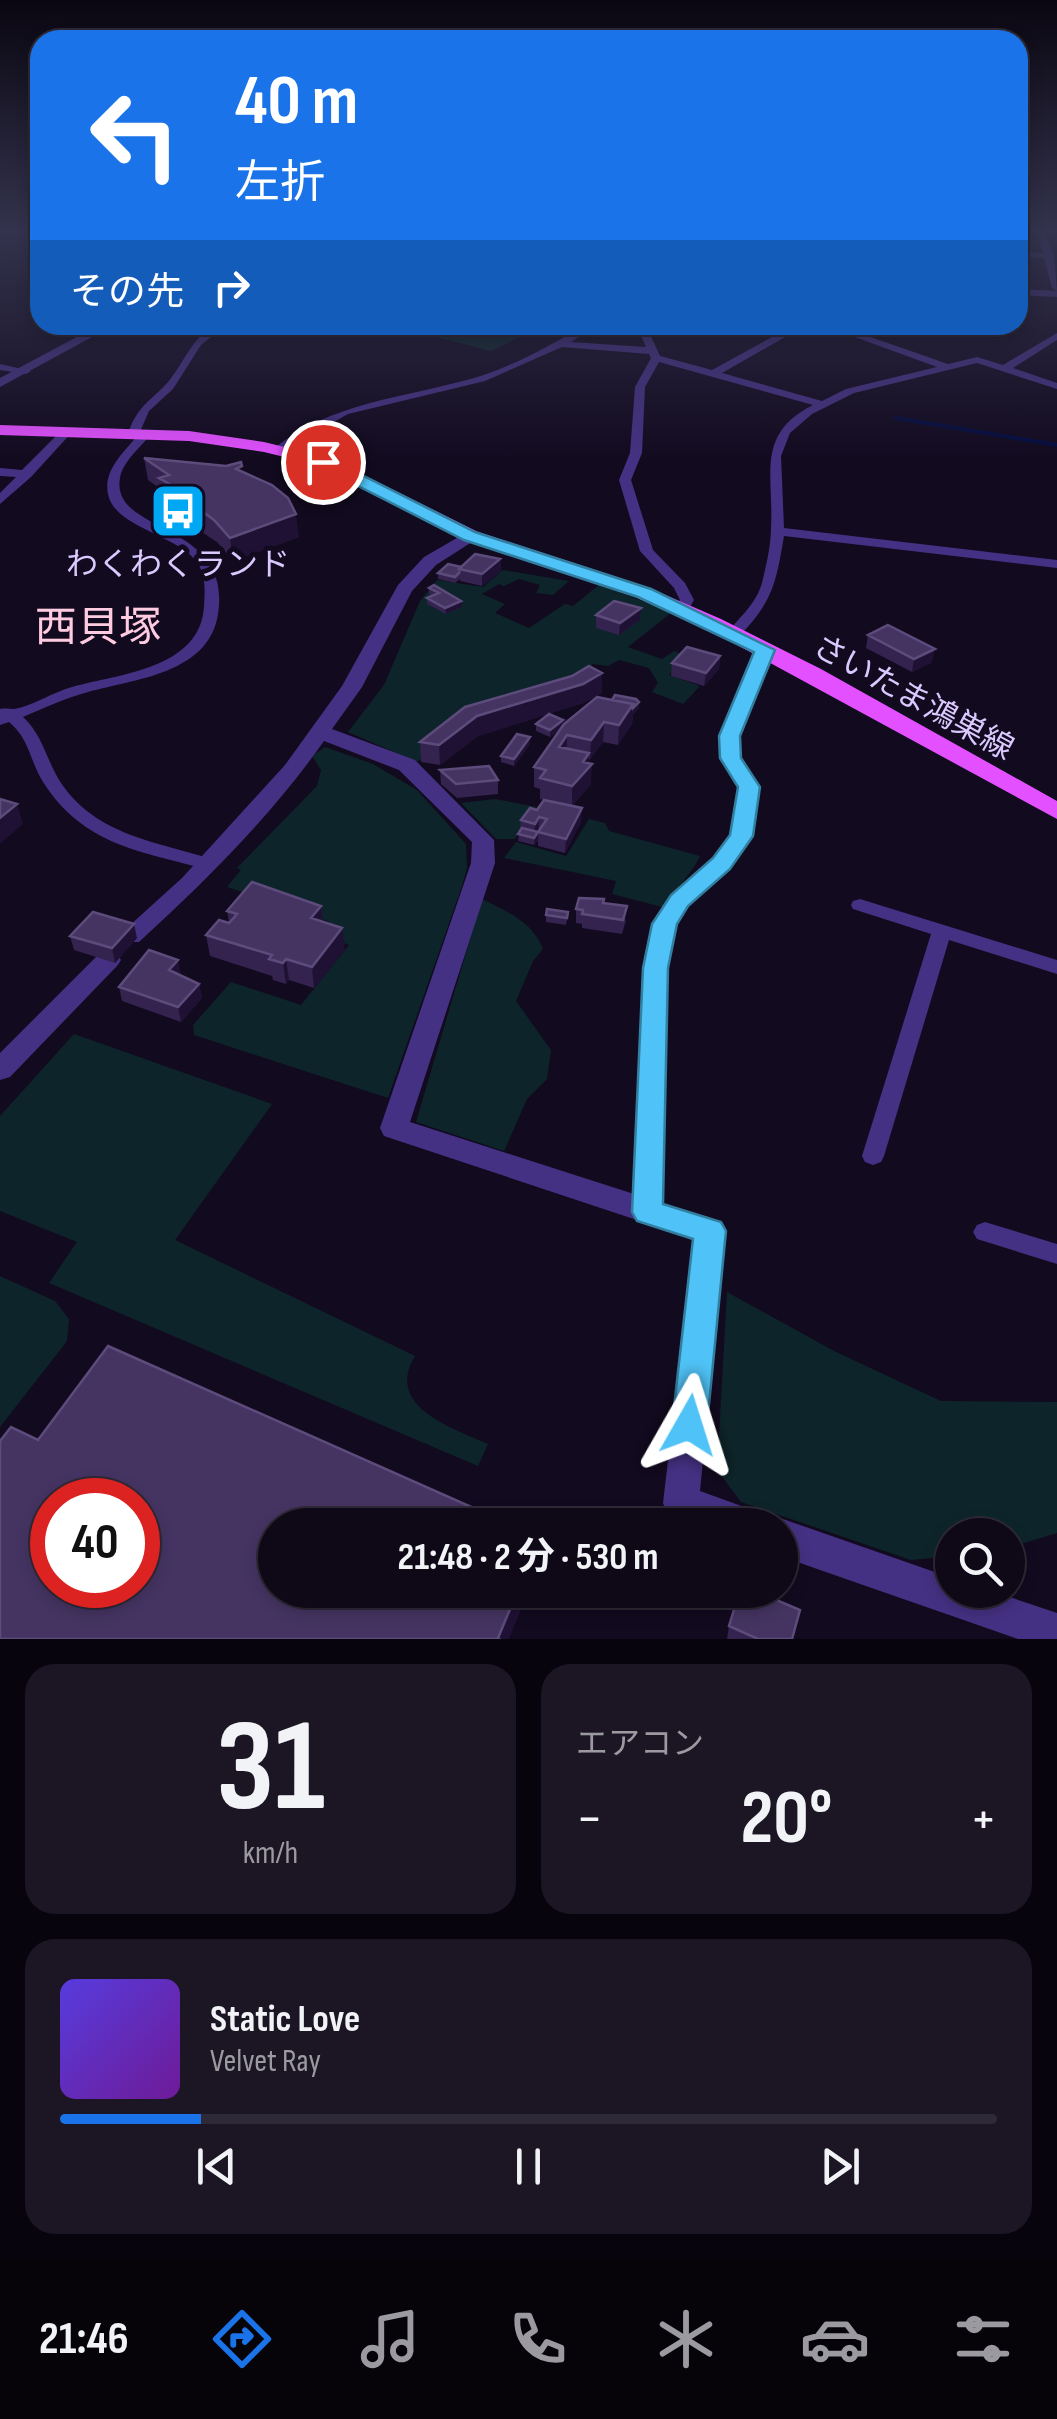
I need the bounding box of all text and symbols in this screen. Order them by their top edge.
text: 40 m [235,60,358,144]
icon: left [70,70,200,200]
text: 左折 [235,156,325,211]
icon: right [204,260,259,315]
text: その先 [70,270,184,315]
pin [281,420,366,505]
icon: arrive [296,435,351,490]
bus stop icon: わくわくランド [148,481,208,541]
place label: わくわくランド [66,546,290,585]
district label: 西貝塚 [35,603,161,654]
street label: さいたま鴻巣線 [806,627,1020,769]
position arrow [637,1373,741,1477]
speed limit sign: 40 [30,1478,160,1608]
map controls [935,1518,1025,1608]
button: search [935,1518,1025,1608]
text: 21:48 · 2 分 · 530 m [397,1535,659,1580]
text: 31 [216,1691,325,1847]
text: エアコン [576,1725,704,1764]
text: 20° [740,1774,833,1865]
text: − [576,1786,603,1853]
text: + [970,1786,997,1853]
text: km/h [243,1834,298,1873]
text: Static Love [210,1997,360,2042]
text: Velvet Ray [210,2042,321,2081]
icon: previous [189,2139,244,2194]
icon: pause [501,2139,556,2194]
icon: next [813,2139,868,2194]
icon: directions [207,2304,277,2374]
icon: music [355,2304,425,2374]
icon: phone [503,2304,573,2374]
icon: climate [651,2304,721,2374]
icon: car [800,2304,870,2374]
icon: filters [948,2304,1018,2374]
text: 21:46 [39,2312,129,2367]

